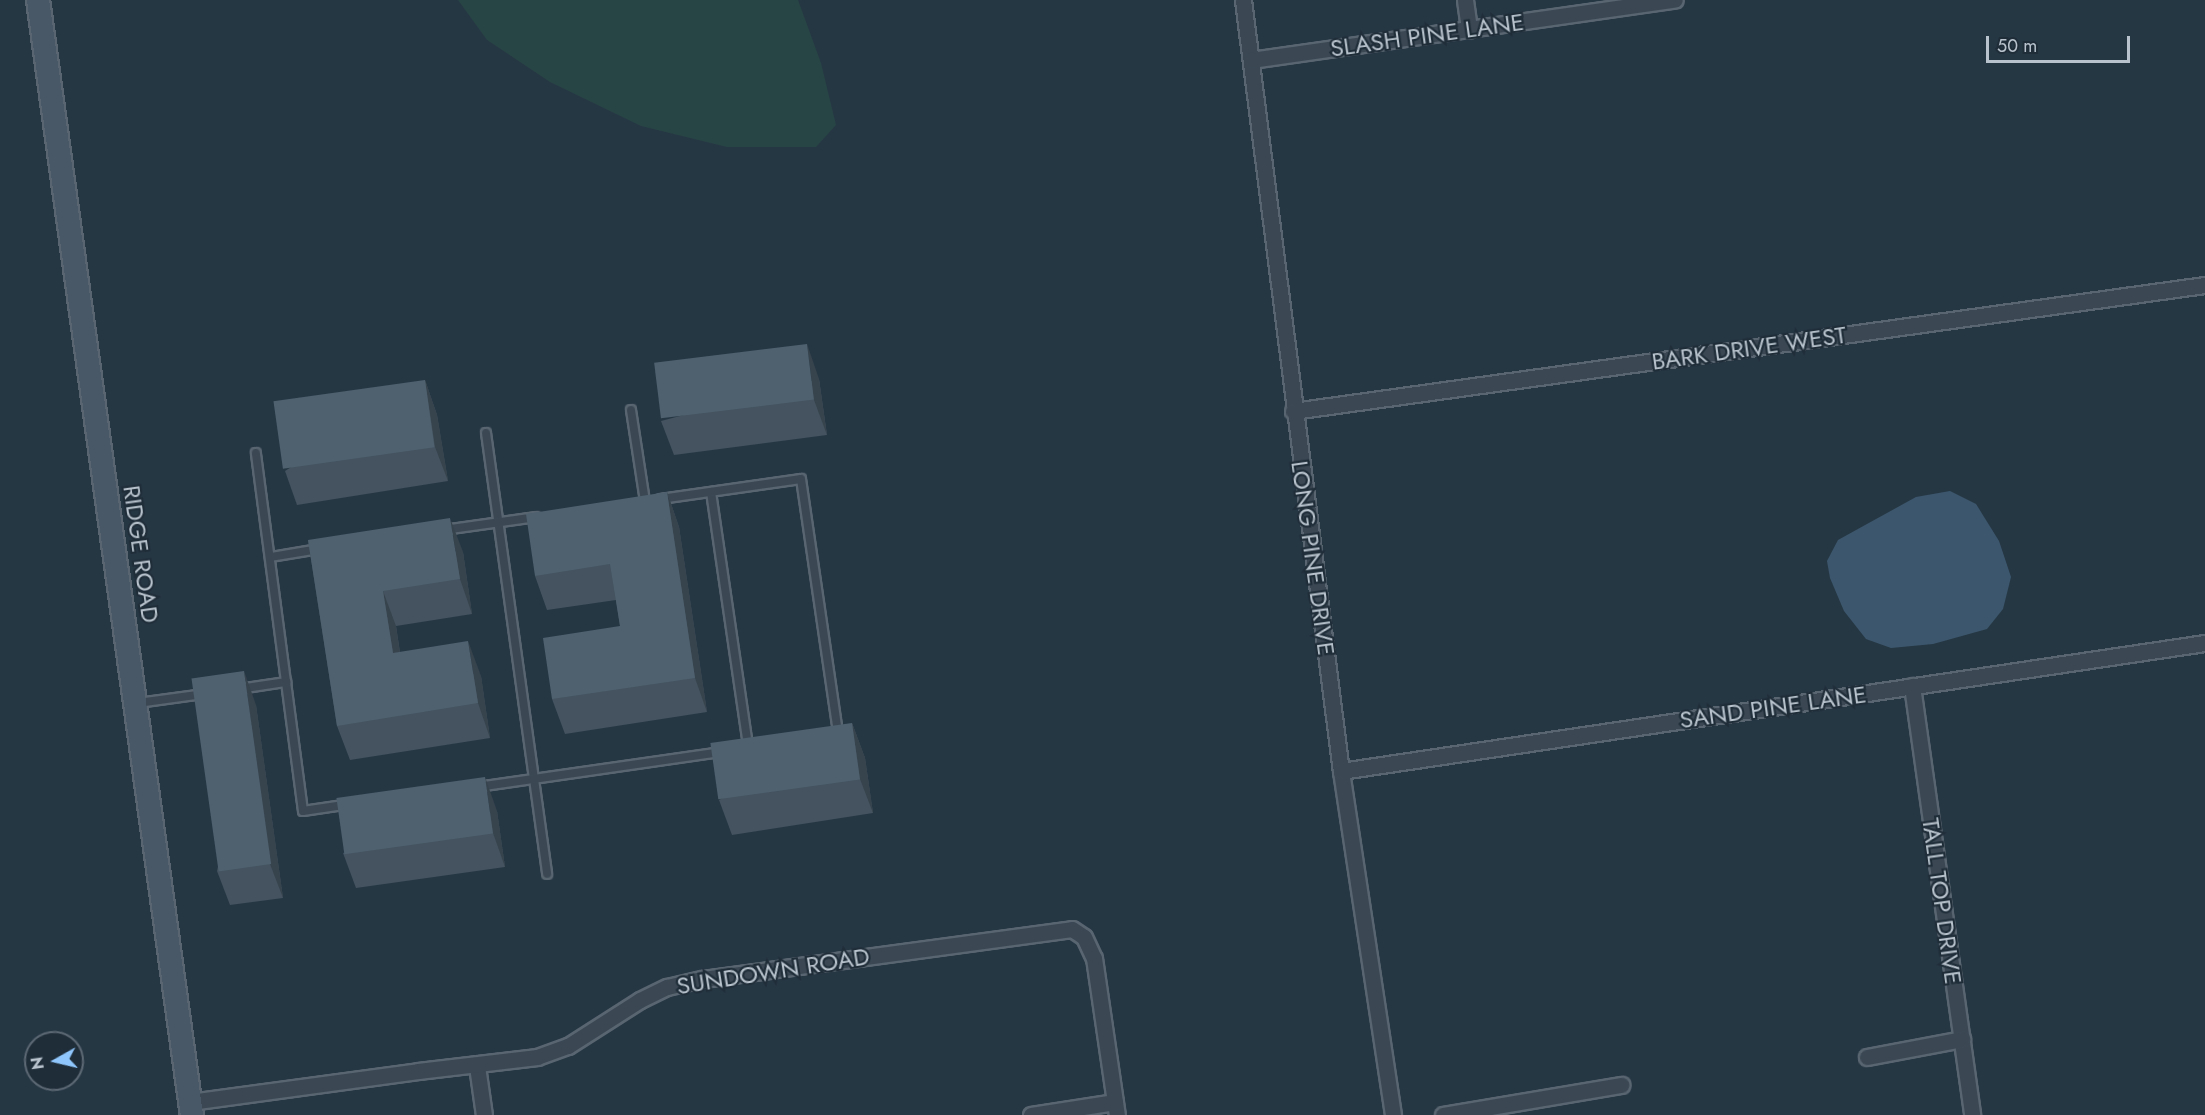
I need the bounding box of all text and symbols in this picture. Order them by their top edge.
street label: SLASH PINE LANE [1328,7,1526,63]
scale bar [1989,24,2133,62]
text: 50 m [1997,33,2037,59]
street label: BARK DRIVE WEST [1650,320,1848,376]
street label: LONG PINE DRIVE [1285,459,1341,657]
street label: RIDGE ROAD [117,483,165,625]
street label: SAND PINE LANE [1678,680,1868,734]
street label: TALL TOP DRIVE [1916,816,1968,986]
street label: SUNDOWN ROAD [675,942,871,1000]
north arrow [24,1031,84,1091]
text: N [25,1055,50,1071]

